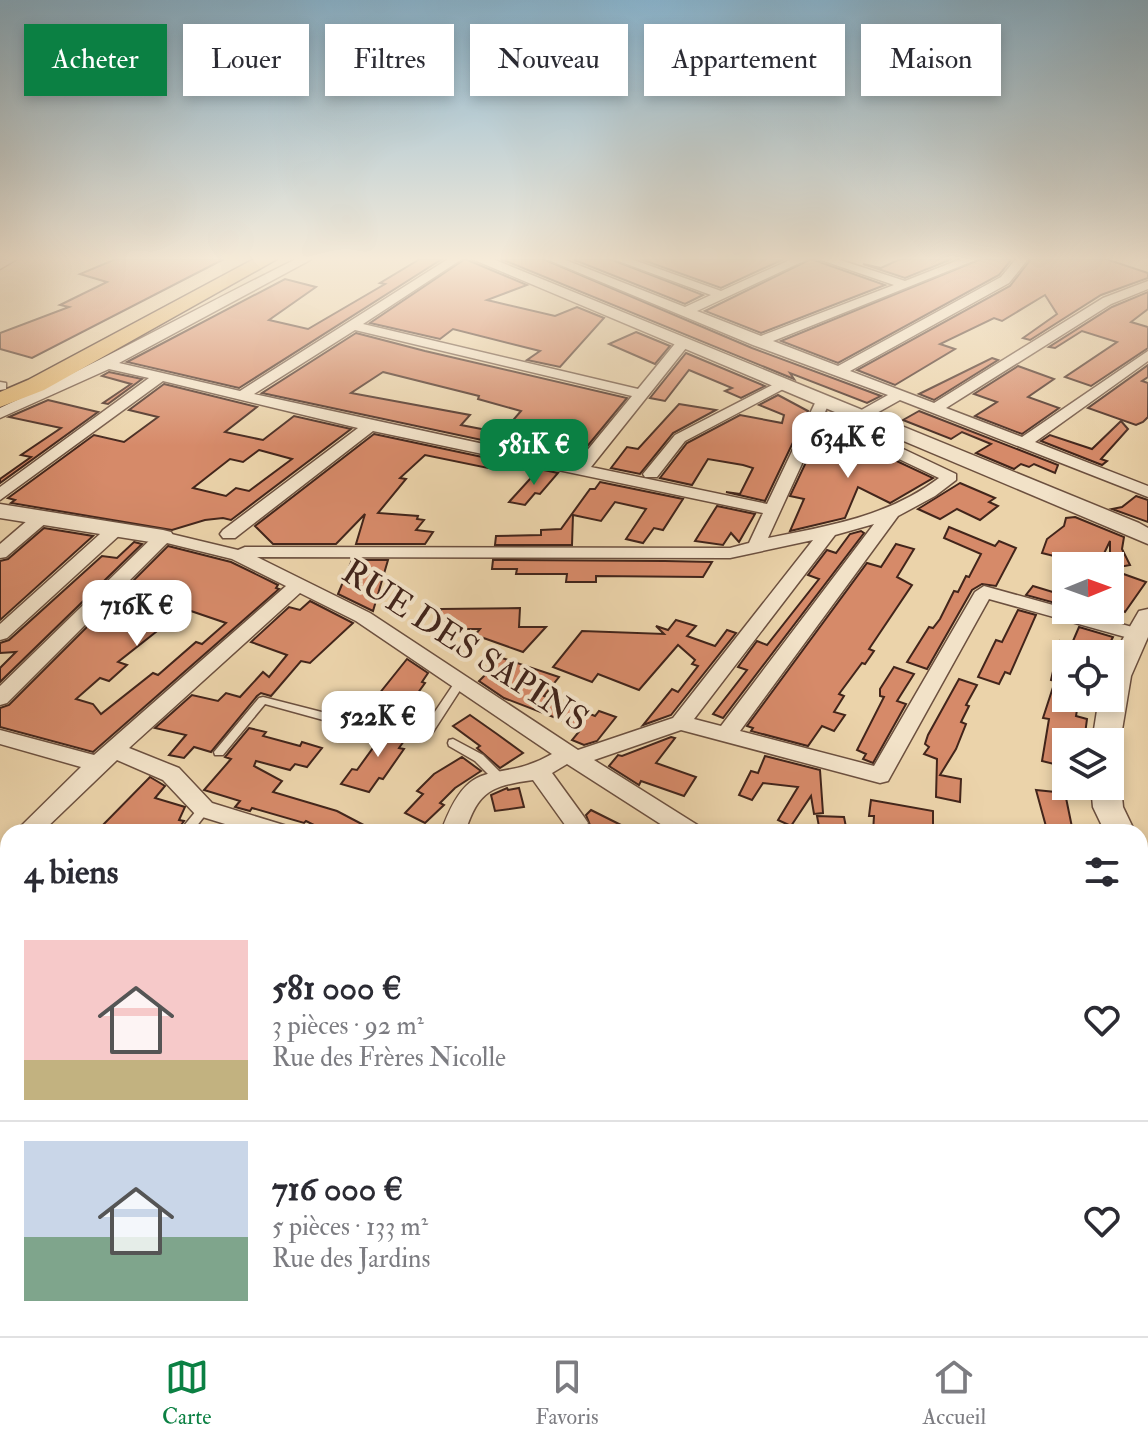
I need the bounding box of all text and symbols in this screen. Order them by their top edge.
chip: Acheter [24,24,167,96]
chip: Louer [183,24,309,96]
chip: Filtres [325,24,454,96]
chip: Nouveau [470,24,628,96]
chip: Appartement [644,24,845,96]
chip: Maison [861,24,1001,96]
pin: 634K € [783,412,913,480]
pin: 581K € [469,419,599,487]
text: 634K € [810,422,886,454]
text: 581K € [498,429,570,461]
street label: RUE DES SAPINS [334,550,596,742]
north arrow [1052,552,1124,624]
map controls [1052,552,1124,800]
pin: 716K € [72,580,202,648]
text: 716K € [100,590,174,622]
button: locate [1052,640,1124,712]
pin: 522K € [313,691,443,759]
text: 522K € [340,701,416,733]
button: layers [1052,728,1124,800]
icon: filters [1080,850,1124,894]
text: 4 biens [24,851,118,894]
text: 581 000 € [272,967,402,1010]
icon: home [88,972,184,1068]
icon: heart [1080,998,1124,1042]
text: 3 pièces · 92 m² [272,1010,424,1042]
text: Rue des Frères Nicolle [272,1042,506,1074]
text: 716 000 € [272,1168,403,1211]
icon: home [88,1173,184,1269]
icon: heart [1080,1199,1124,1243]
text: 5 pièces · 133 m² [272,1211,428,1243]
text: Rue des Jardins [272,1243,430,1275]
tab: Carte [162,1355,211,1431]
tab: Favoris [535,1355,599,1431]
tab: Accueil [922,1355,986,1431]

